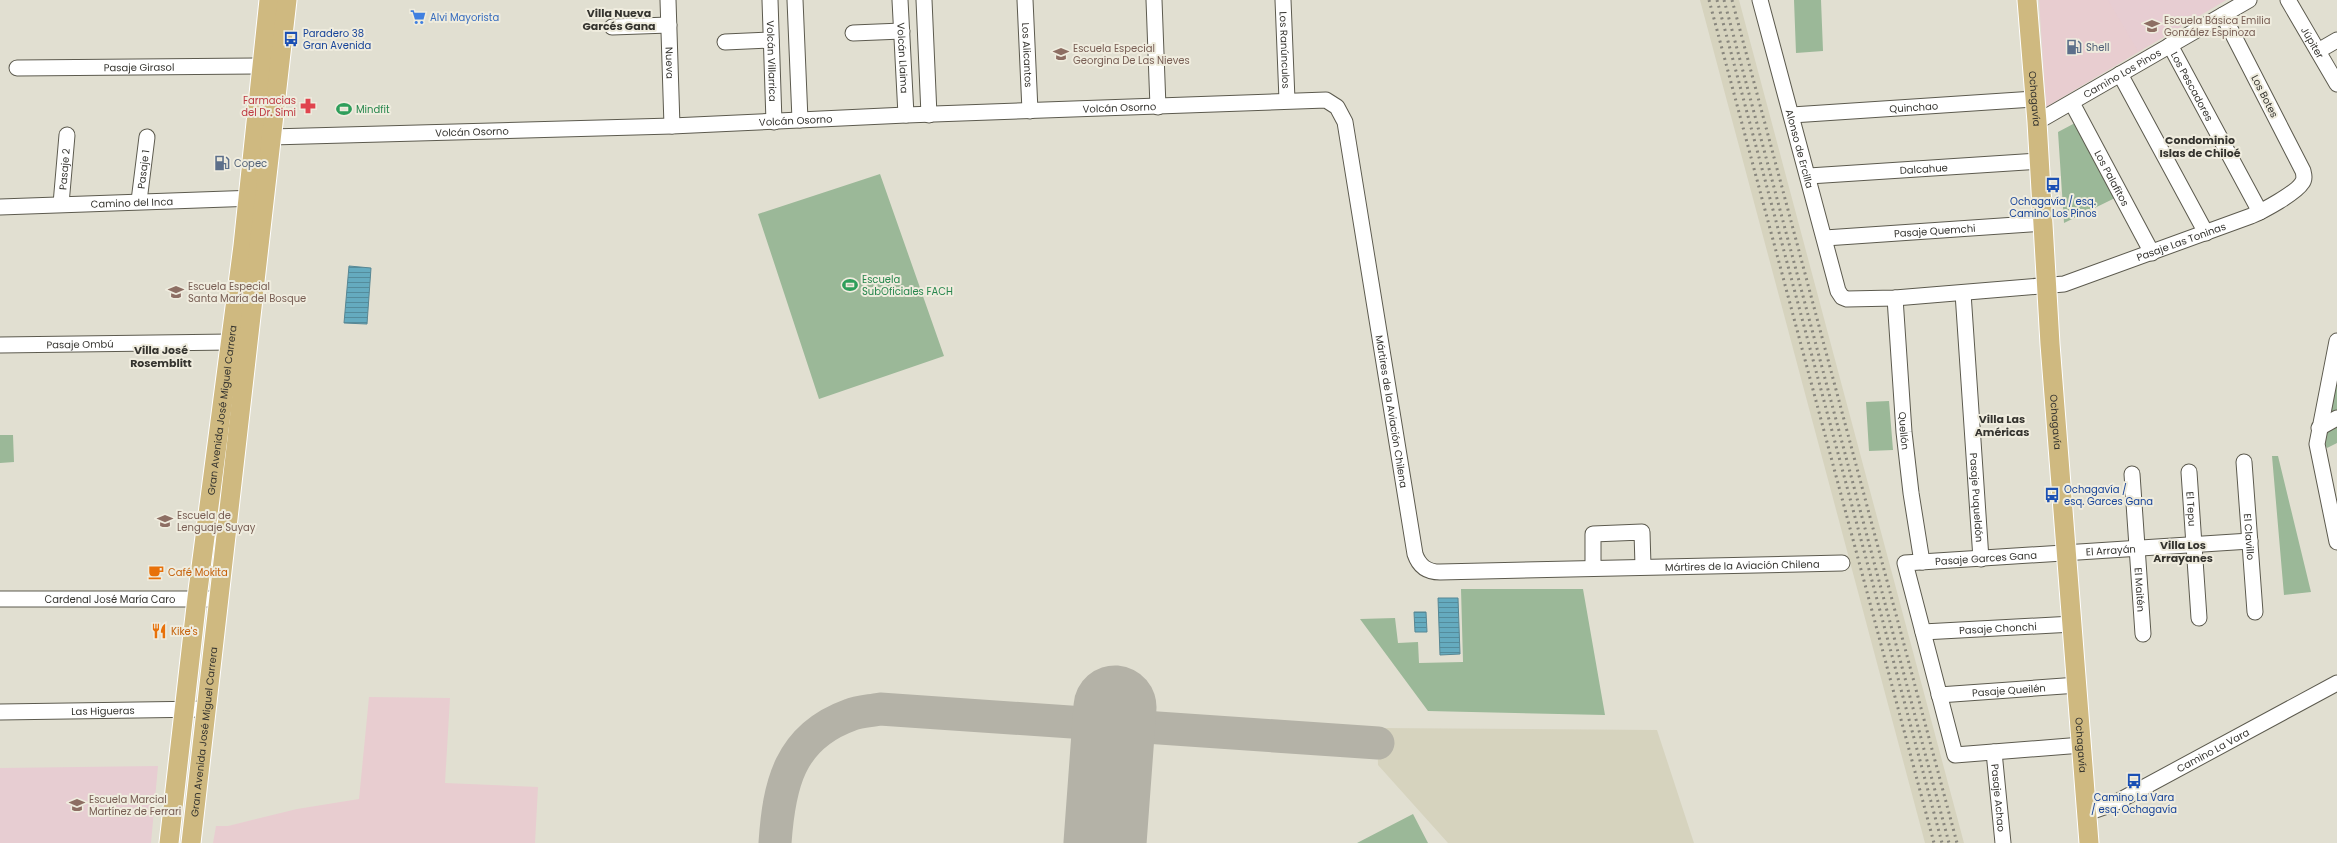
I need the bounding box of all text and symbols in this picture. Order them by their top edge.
district label: Villa Nueva Garcés Gana [582,5,656,34]
supermarket icon: Alvi Mayorista [409,8,427,26]
place label: Alvi Mayorista [430,10,499,25]
street label: Los Ranúnculos [1275,11,1294,89]
place label: Escuela Básica Emilia González Espinoza [2164,13,2271,40]
school or university icon: Escuela Básica Emilia González Espinoza [2143,17,2161,35]
street label: Volcán Villarrica [763,20,780,102]
street label: Volcán Llaima [893,22,912,94]
street label: Los Alicantos [1018,22,1036,88]
street label: Júpiter [2297,24,2328,61]
place label: Paradero 38 Gran Avenida [303,26,371,53]
bus stop icon: Paradero 38 Gran Avenida [282,30,300,48]
fuel station icon: Shell [2065,38,2083,56]
place label: Shell [2086,40,2109,55]
place label: Escuela Especial Georgina De Las Nieves [1073,41,1190,68]
school or university icon: Escuela Especial Georgina De Las Nieves [1052,45,1070,63]
street label: Camino Los Pinos [2080,45,2164,102]
street label: Nueva [661,47,678,79]
street label: Los Pescadores [2167,49,2217,124]
street label: Pasaje Girasol [104,60,174,75]
street label: Ochagavía [2025,70,2044,127]
street label: Los Botes [2247,72,2282,120]
place label: Farmacias del Dr. Simi [241,93,296,120]
pharmacy icon: Farmacias del Dr. Simi [299,97,317,115]
street label: Quinchao [1889,98,1939,117]
street label: Volcán Osorno [1082,99,1157,117]
sports icon: Mindfit [335,100,353,118]
place label: Mindfit [356,102,390,117]
street label: Alonso de Ercilla [1782,108,1817,190]
street label: Volcán Osorno [759,111,833,130]
street label: Volcán Osorno [435,123,509,140]
district label: Condominio Islas de Chiloé [2159,132,2241,161]
street label: Pasaje 2 [55,148,74,191]
street label: Los Palafitos [2090,148,2133,209]
street label: Pasaje 1 [134,149,153,190]
fuel station icon: Copec [213,154,231,172]
place label: Copec [234,156,267,171]
street label: Dalcahue [1899,160,1948,178]
bus stop icon: Ochagavía / esq. Camino Los Pinos [2044,176,2062,194]
street label: Camino del Inca [90,194,173,212]
place label: Ochagavía / esq. Camino Los Pinos [2009,194,2097,221]
street label: Pasaje Las Toninas [2134,219,2228,265]
street label: Pasaje Quemchi [1894,221,1976,241]
place label: Escuela SubOficiales FACH [862,272,953,299]
sports icon: Escuela SubOficiales FACH [841,276,859,294]
place label: Escuela Especial Santa María del Bosque [188,279,306,306]
school or university icon: Escuela Especial Santa María del Bosque [167,283,185,301]
street label: Gran Avenida José Miguel Carrera [204,324,241,496]
street label: Mártires de la Aviación Chilena [1372,334,1411,489]
street label: Pasaje Ombú [46,337,114,352]
district label: Villa José Rosemblitt [130,342,192,371]
street label: Ochagavía [2046,394,2065,450]
street label: Quellón [1895,411,1913,451]
district label: Villa Las Américas [1975,411,2029,440]
street label: Pasaje Puqueldón [1966,452,1987,543]
place label: Ochagavía / esq. Garces Gana [2064,482,2153,509]
bus stop icon: Ochagavía / esq. Garces Gana [2043,486,2061,504]
street label: El Tepu [2182,491,2200,527]
place label: Escuela de Lenguaje Suyay [177,508,256,535]
school or university icon: Escuela de Lenguaje Suyay [156,512,174,530]
street label: El Clavillo [2240,513,2258,561]
district label: Villa Los Arrayanes [2153,537,2213,566]
street label: El Arrayán [2085,541,2136,559]
street label: Pasaje Garces Gana [1935,548,2037,569]
street label: Mártires de la Aviación Chilena [1665,557,1820,575]
cafe icon: Café Mokita [147,563,165,581]
place label: Café Mokita [168,565,228,580]
street label: El Maitén [2130,567,2148,612]
street label: Cardenal José María Caro [44,592,176,607]
street label: Pasaje Chonchi [1959,619,2037,638]
restaurant icon: Kike's [150,622,168,640]
place label: Kike's [171,624,198,639]
street label: Gran Avenida José Miguel Carrera [187,646,221,818]
street label: Pasaje Queilén [1971,680,2046,701]
street label: Las Higueras [71,703,135,719]
street label: Ochagavía [2071,717,2090,773]
street label: Camino La Vara [2174,725,2252,776]
street label: Pasaje Achao [1987,763,2009,833]
bus stop icon: Camino La Vara / esq. Ochagavía [2125,772,2143,790]
place label: Camino La Vara / esq. Ochagavía [2091,790,2177,817]
place label: Escuela Marcial Martínez de Ferrari [89,792,181,819]
school or university icon: Escuela Marcial Martínez de Ferrari [68,796,86,814]

